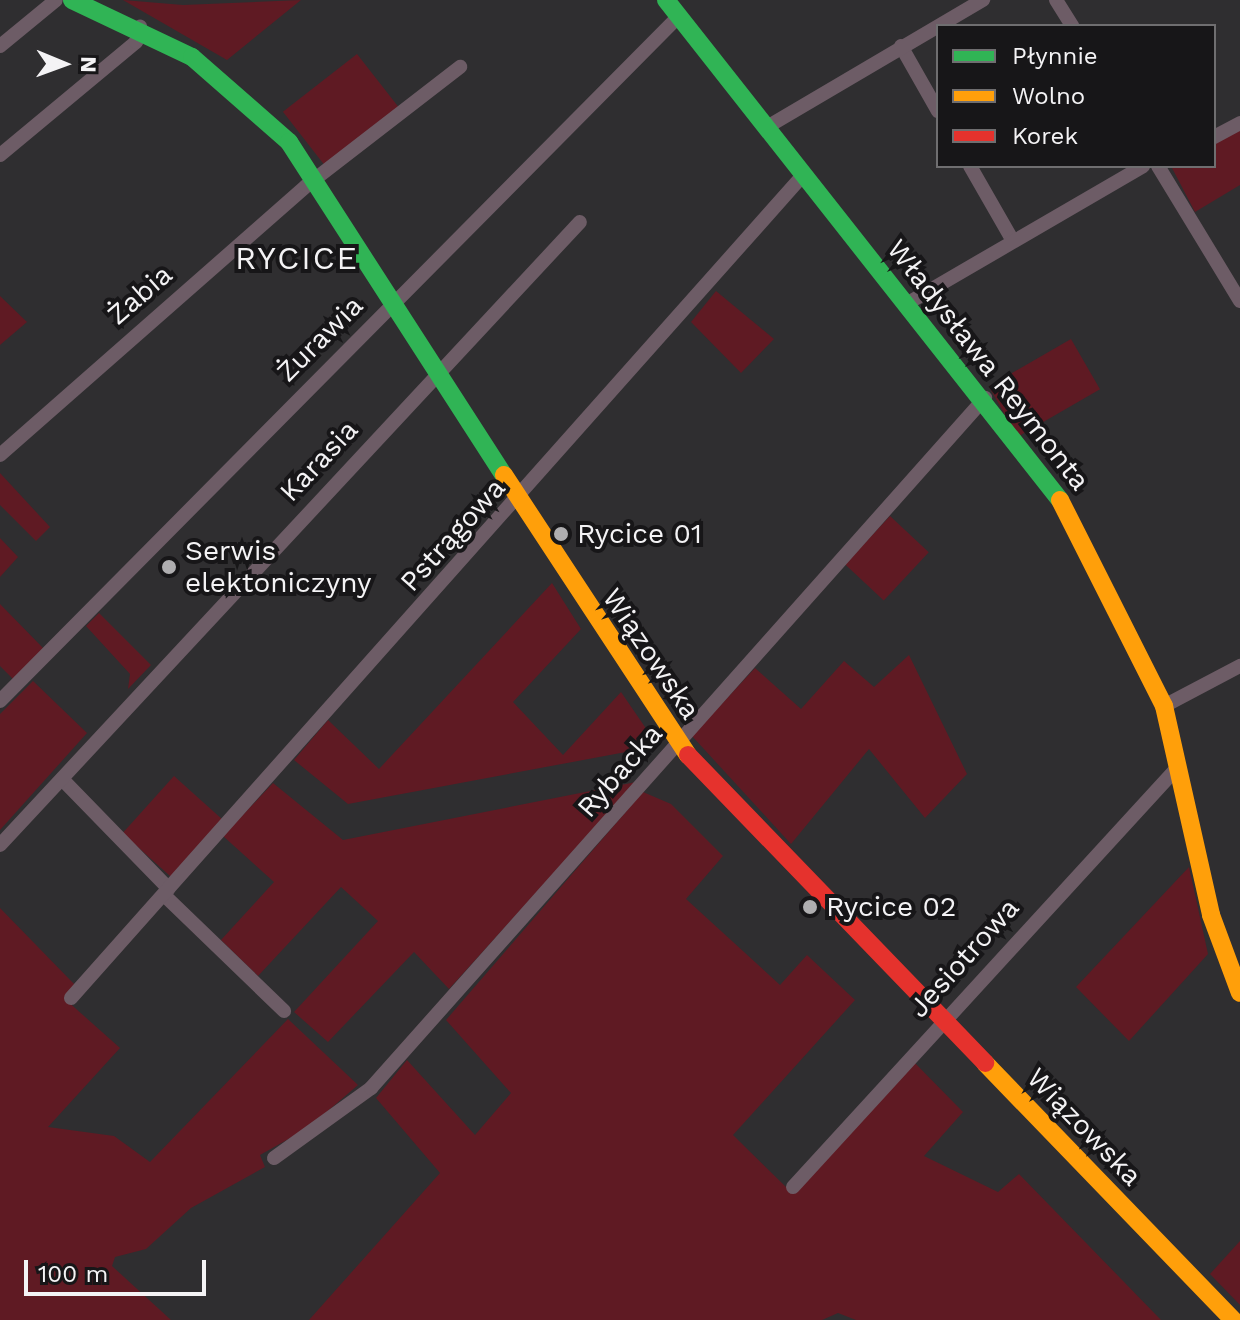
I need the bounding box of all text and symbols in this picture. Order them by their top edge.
north arrow [24,24,104,104]
legend [936,24,1216,168]
text: Płynnie [1012,42,1098,70]
text: N [76,56,101,73]
text: Wolno [1012,82,1085,110]
text: Korek [1012,122,1078,150]
street label: Władysława Reymonta [879,233,1097,497]
district label: RYCICE [235,239,359,277]
street label: Żabia [101,258,179,332]
street label: Żurawia [270,289,370,389]
street label: Karasia [273,413,365,509]
street label: Pstrągowa [393,471,513,599]
place label: Rycice 01 [577,517,702,551]
marker: Rycice 01 [552,525,570,543]
place label: Serwis elektoniczyny [185,534,372,600]
marker: Serwis elektoniczyny [160,558,178,576]
street label: Wiązowska [595,582,707,726]
street label: Rybacka [570,717,670,825]
place label: Rycice 02 [826,890,956,924]
street label: Jesiotrowa [902,892,1026,1024]
marker: Rycice 02 [801,898,819,916]
street label: Wiązowska [1020,1061,1148,1193]
scale bar [28,1244,210,1294]
text: 100 m [38,1260,108,1288]

